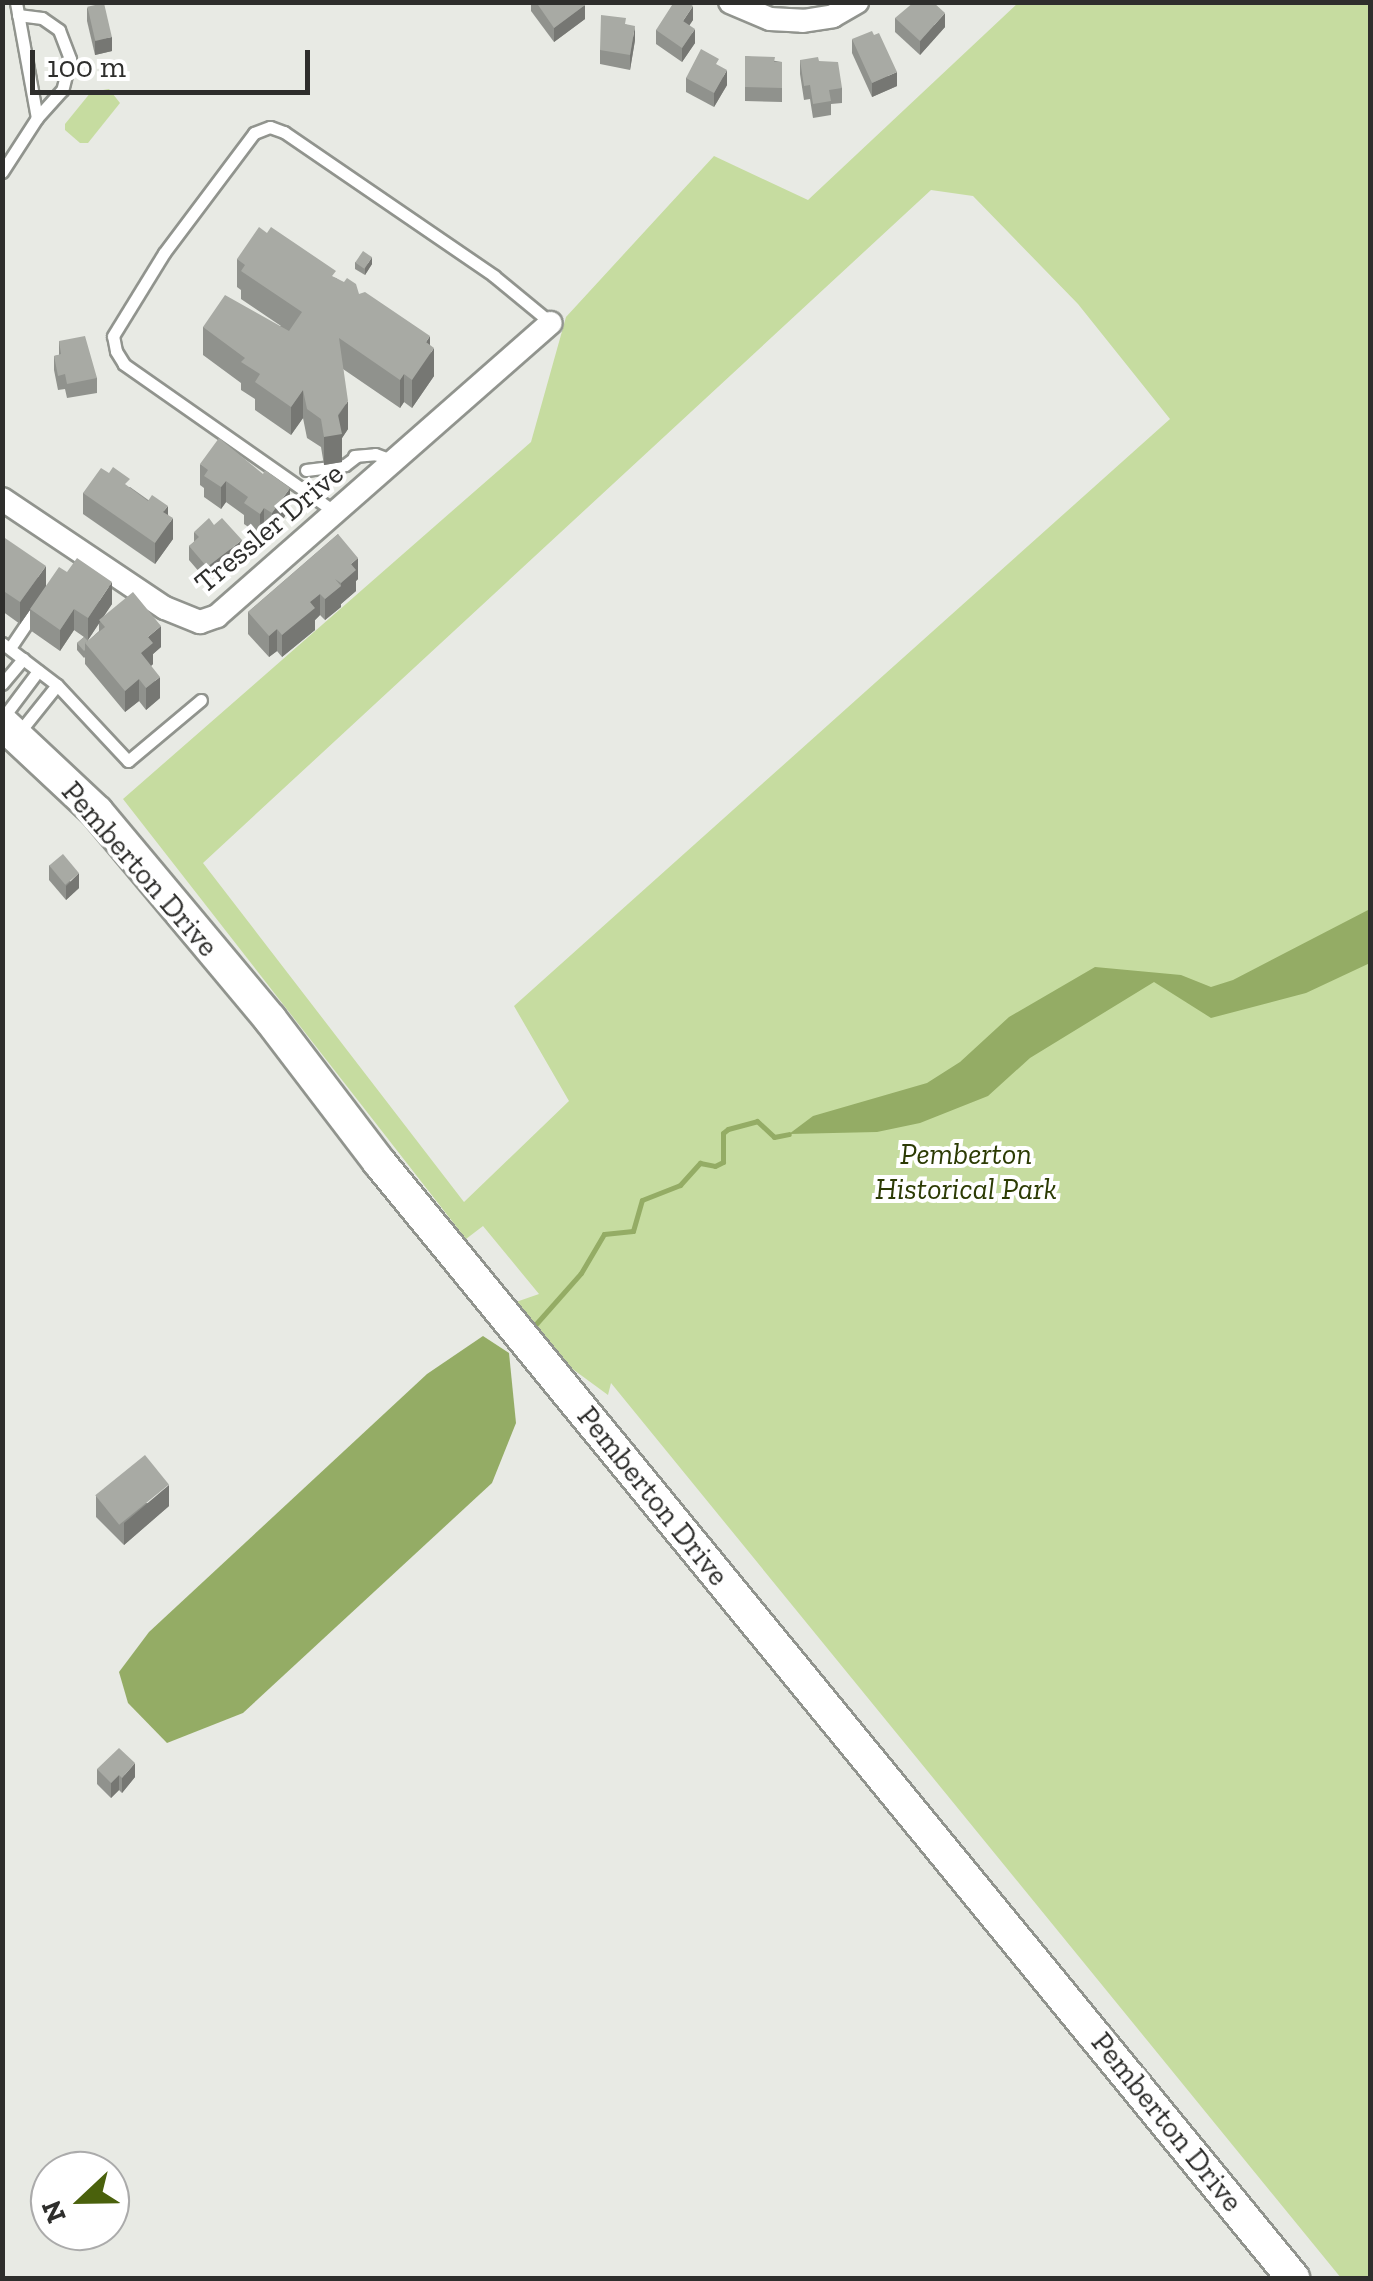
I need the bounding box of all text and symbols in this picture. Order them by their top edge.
scale bar [35,30,315,92]
text: 100 m [47,49,126,85]
street label: Tressler Drive [187,455,351,601]
street label: Pemberton Drive [54,774,226,964]
park label: Pemberton Historical Park [875,1136,1057,1206]
street label: Pemberton Drive [570,1399,736,1593]
street label: Pemberton Drive [1084,2025,1250,2219]
north arrow [30,2151,130,2251]
text: N [34,2196,73,2228]

